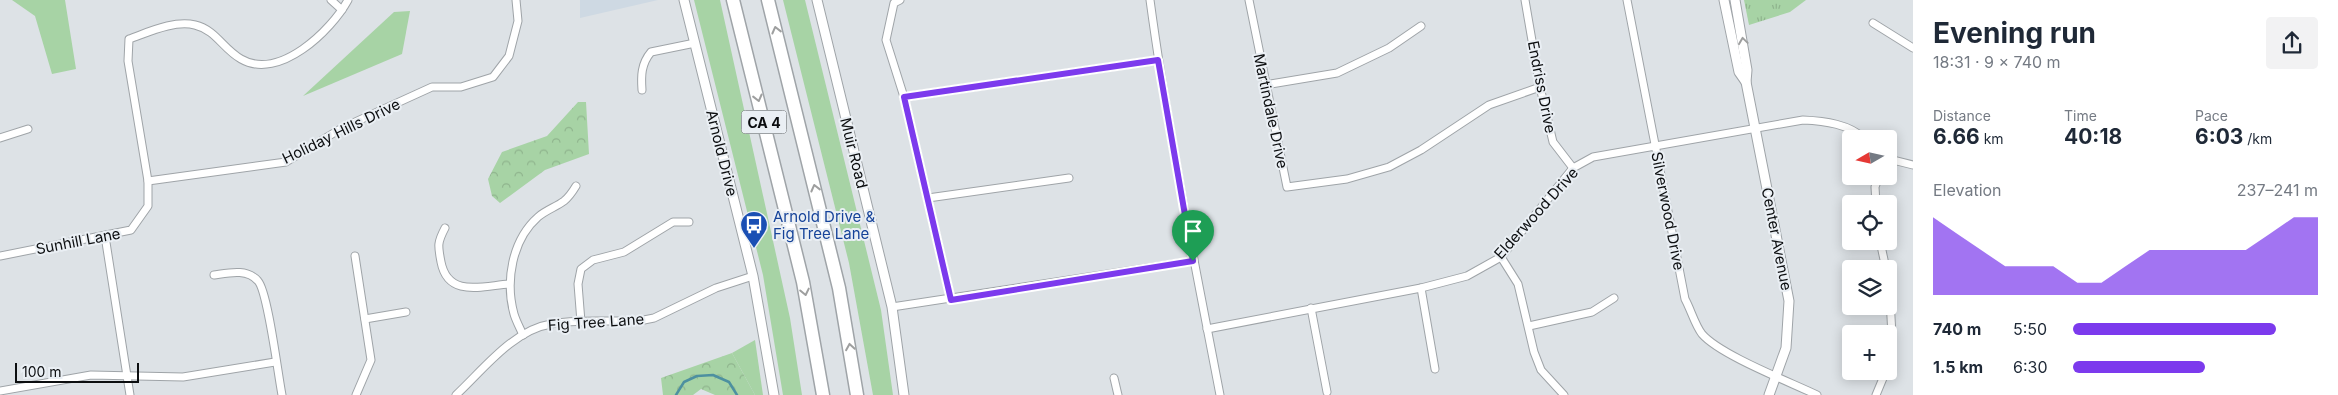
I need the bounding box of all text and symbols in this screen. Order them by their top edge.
text: Evening run [1933,16,2096,50]
button: share [2266,17,2318,69]
one-way arrow [771,26,782,35]
one-way arrow [1738,37,1749,45]
street label: Endriss Drive [1524,39,1560,135]
street label: Martindale Drive [1250,52,1292,170]
text: 18:31 · 9 × 740 m [1933,52,2061,72]
street label: Holiday Hills Drive [279,94,403,168]
one-way arrow [752,94,763,103]
text: Distance [1933,107,1991,124]
text: Time [2064,107,2097,124]
text: Pace [2195,107,2228,124]
street label: Arnold Drive [702,108,742,198]
road number: CA 4 [742,110,786,134]
street label: Muir Road [836,116,872,190]
text: 6.66 [1933,124,1980,149]
text: 40:18 [2064,124,2122,149]
text: 6:03 [2195,124,2243,149]
north arrow [1842,130,1898,185]
map controls [1842,130,1897,380]
text: km [1980,130,2004,147]
text: /km [2243,130,2272,147]
street label: Silverwood Drive [1647,150,1689,272]
street label: Elderwood Drive [1490,163,1582,263]
text: Elevation [1933,180,2002,200]
text: 237–241 m [2237,180,2318,200]
one-way arrow [810,184,821,193]
street label: Center Avenue [1758,186,1796,292]
button: locate [1842,195,1897,250]
place label: Arnold Drive & Fig Tree Lane [773,207,876,243]
bus stop icon: Arnold Drive & Fig Tree Lane [739,210,769,249]
pin [1172,210,1214,261]
icon: arrive [1179,217,1207,245]
street label: Sunhill Lane [34,223,122,259]
button: layers [1842,260,1897,315]
one-way arrow [800,288,810,296]
street label: Fig Tree Lane [547,309,645,335]
text: 740 m [1933,319,1981,339]
text: 5:50 [2013,319,2047,339]
button: + [1842,325,1897,380]
one-way arrow [846,342,856,351]
text: 1.5 km [1933,357,1983,377]
text: 6:30 [2013,357,2048,377]
scale bar [15,360,139,383]
text: 100 m [22,363,62,380]

